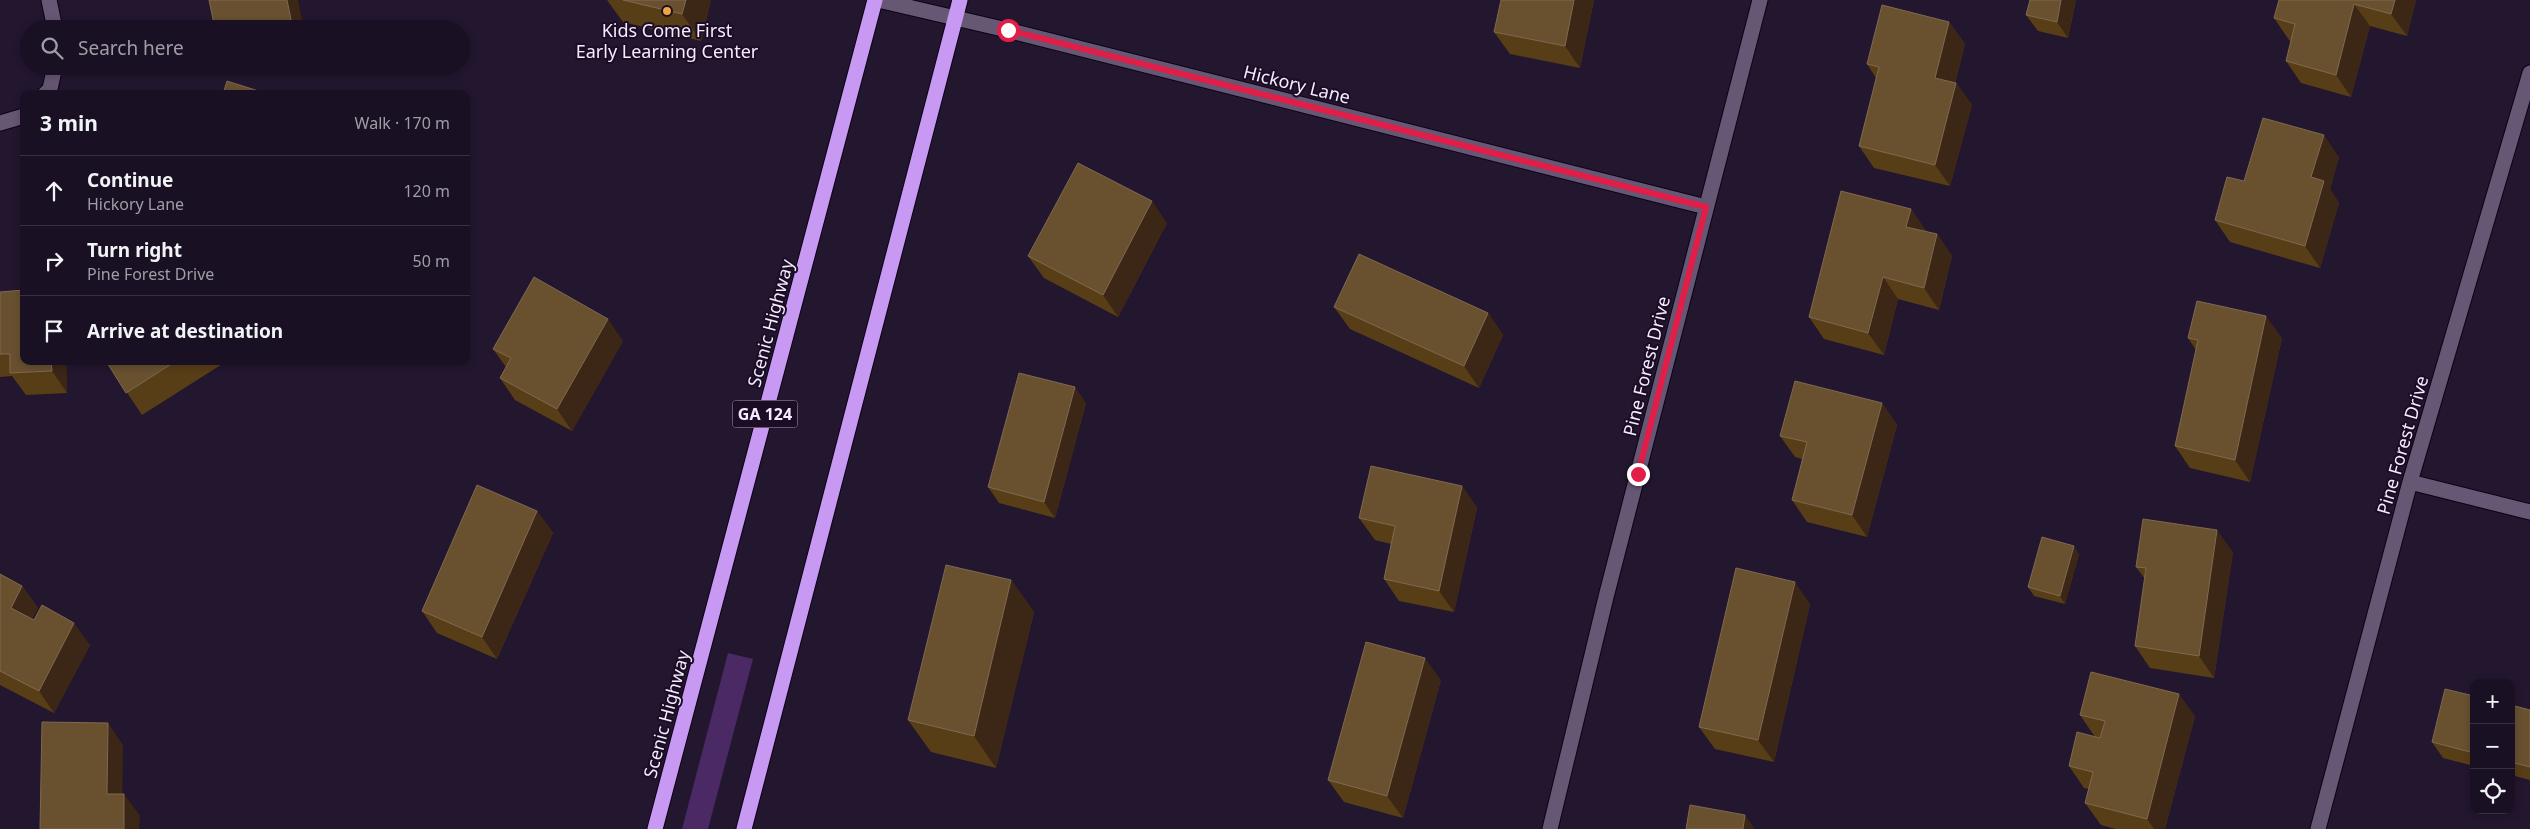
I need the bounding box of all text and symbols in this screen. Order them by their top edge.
marker: Kids Come First Early Learning Center [661,5,673,17]
place label: Kids Come First Early Learning Center [576,18,759,63]
route start [997,19,1020,42]
search box [20,20,470,75]
icon: search [38,34,66,62]
text: Search here [78,35,184,61]
street label: Hickory Lane [1241,59,1353,109]
text: 3 min [40,109,98,137]
text: Walk · 170 m [355,112,450,134]
text: Continue [87,167,173,193]
icon: ahead [40,177,68,205]
text: 120 m [403,180,450,202]
text: Hickory Lane [87,193,184,215]
text: Turn right [87,237,182,263]
icon: right [40,247,68,275]
text: 50 m [413,250,450,272]
street label: Scenic Highway [741,256,799,390]
text: Pine Forest Drive [87,263,214,285]
street label: Pine Forest Drive [1617,294,1675,438]
icon: arrive [40,317,68,345]
text: Arrive at destination [87,318,283,344]
street label: Pine Forest Drive [2371,373,2433,517]
road number: GA 124 [732,400,798,428]
route end [1627,463,1650,486]
street label: Scenic Highway [637,647,695,781]
map controls [2470,679,2515,814]
button: + [2470,679,2515,724]
button: − [2470,724,2515,769]
button: locate [2470,769,2515,814]

